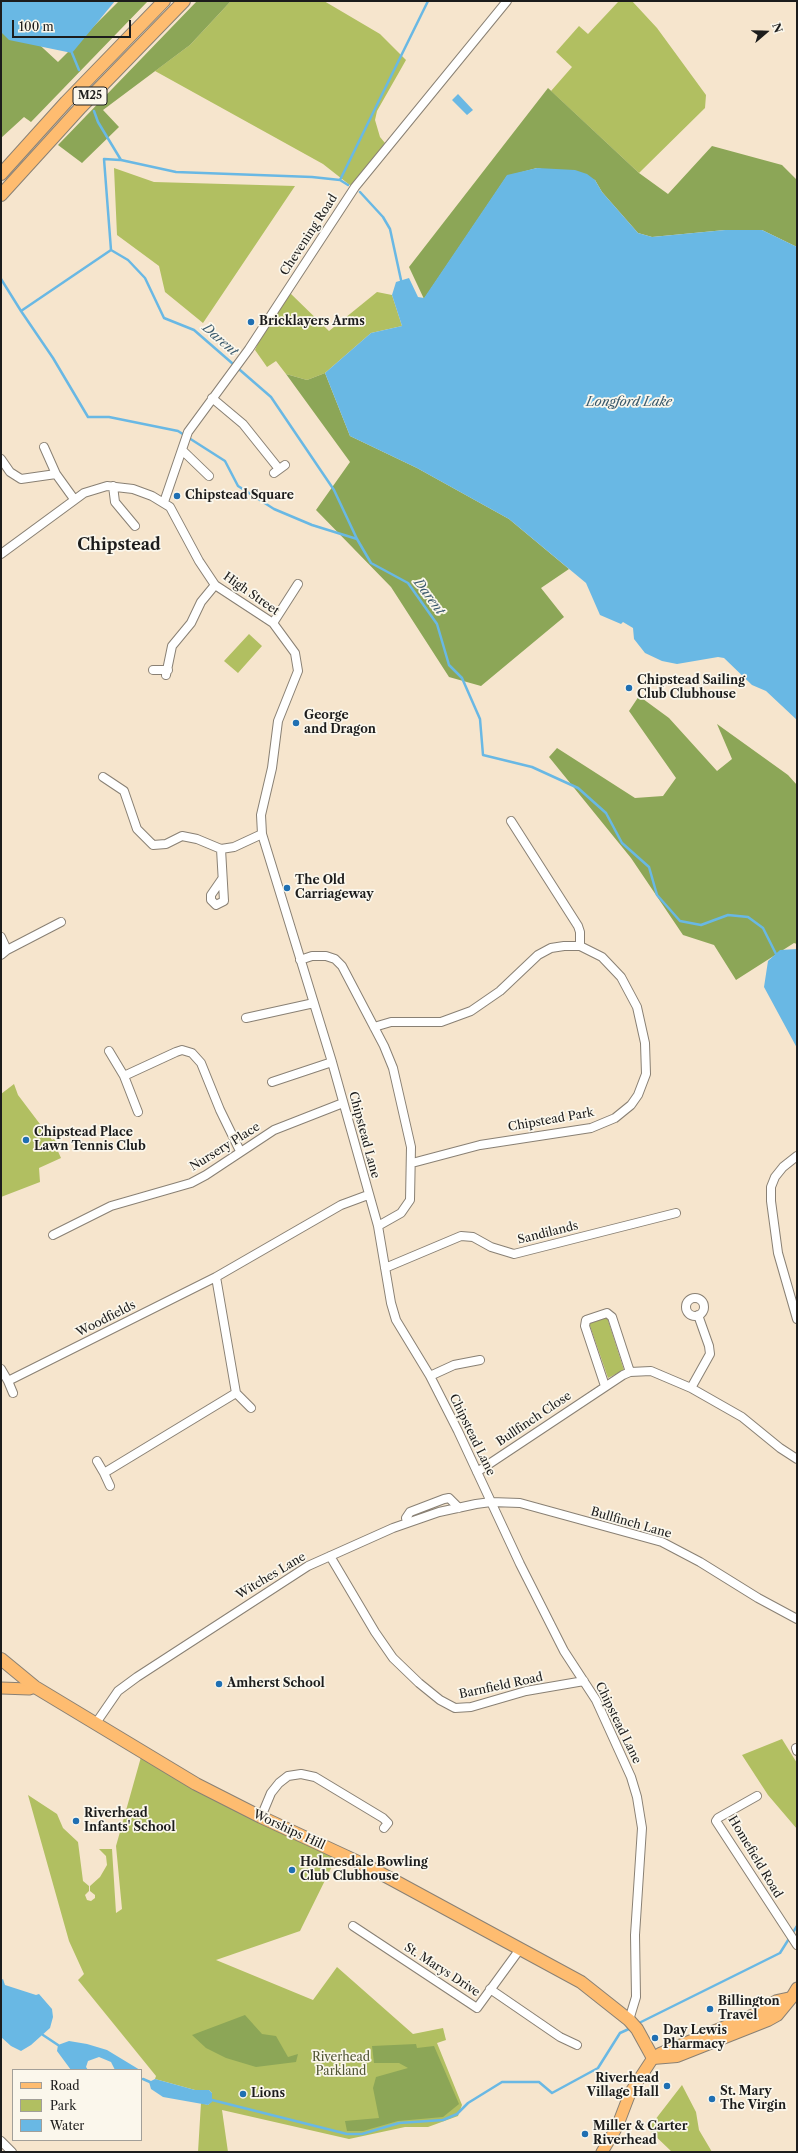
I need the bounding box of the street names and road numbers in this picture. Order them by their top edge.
road number: M25 [73,87,107,105]
street label: Chevening Road [277,192,341,278]
street label: High Street [220,569,282,619]
street label: Chipstead Lane [346,1090,382,1180]
street label: Chipstead Park [507,1105,595,1135]
street label: Nursery Place [187,1120,263,1174]
street label: Sandilands [516,1219,580,1247]
street label: Woodfields [74,1298,138,1340]
street label: Bullfinch Close [494,1389,574,1449]
street label: Chipstead Lane [446,1392,498,1478]
street label: Bullfinch Lane [589,1505,673,1541]
street label: Witches Lane [234,1550,308,1602]
street label: Barnfield Road [458,1670,544,1702]
street label: Chipstead Lane [592,1680,644,1766]
street label: Worships Hill [251,1807,327,1853]
street label: Homefield Road [725,1813,785,1901]
street label: St. Marys Drive [401,1940,483,2000]

